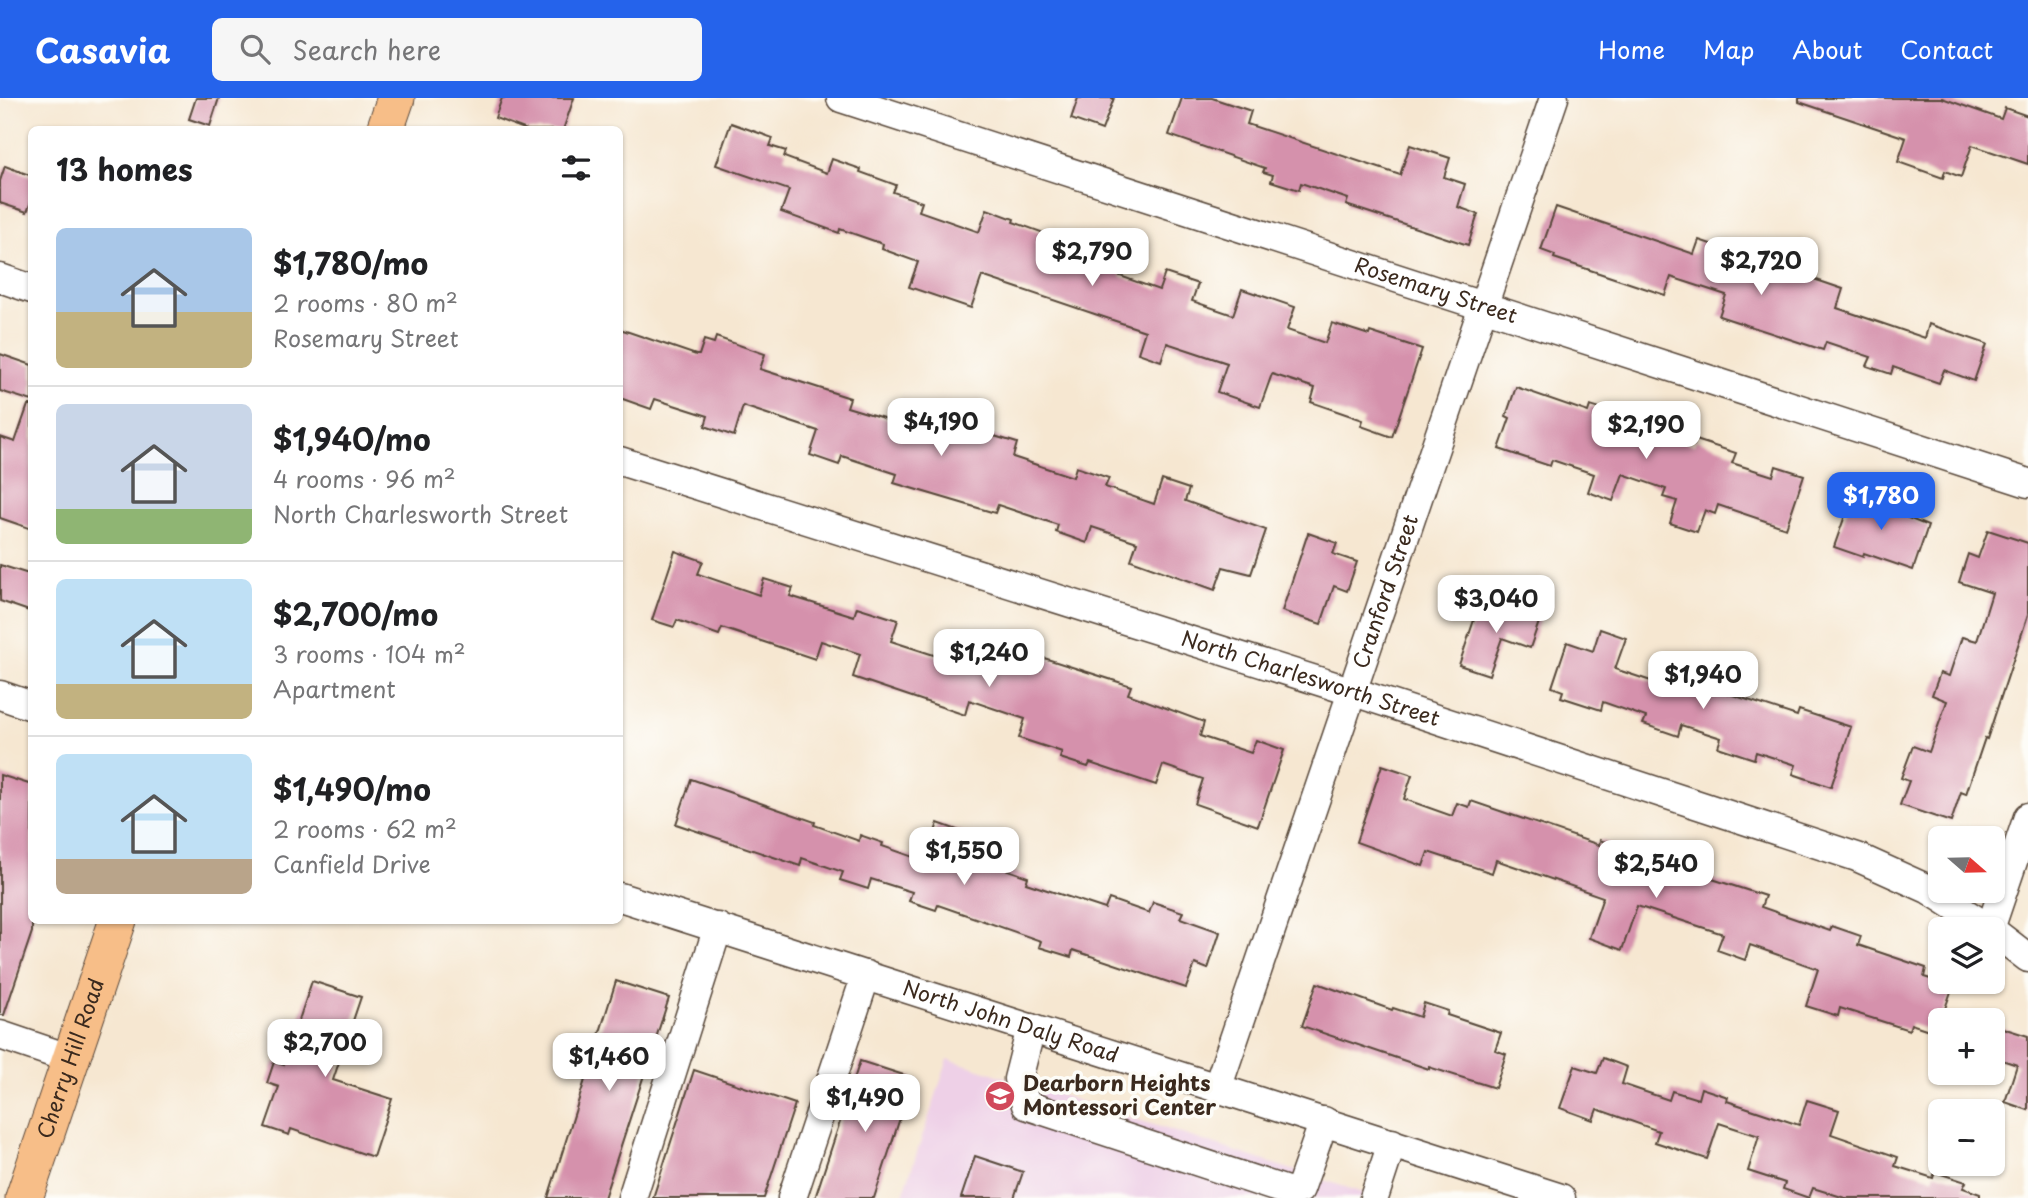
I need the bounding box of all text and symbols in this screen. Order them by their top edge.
search box [212,18,702,81]
text: Casavia [35,24,170,74]
icon: search [236,30,274,68]
text: Search here [292,30,441,69]
text: Home [1598,31,1665,67]
text: Map [1703,31,1754,67]
text: About [1792,31,1862,67]
text: Contact [1900,31,1993,67]
text: 13 homes [56,146,193,191]
icon: filters [557,149,595,187]
pin: $2,790 [1035,228,1149,288]
text: $2,790 [1052,233,1132,268]
pin: $2,720 [1704,238,1818,297]
text: $1,780/mo [273,240,428,285]
text: $2,720 [1720,242,1802,277]
street label: Rosemary Street [1351,248,1522,330]
icon: home [112,256,196,340]
text: 2 rooms · 80 m² [273,285,458,320]
text: Rosemary Street [273,320,459,355]
pin: $4,190 [884,398,998,458]
pin: $2,190 [1589,402,1703,461]
text: $4,190 [903,403,979,438]
text: $2,190 [1608,406,1684,441]
text: $1,940/mo [273,416,431,461]
icon: home [112,432,196,516]
text: 4 rooms · 96 m² [273,461,456,496]
pin: $1,780 [1824,472,1938,532]
text: $1,780 [1843,477,1919,512]
text: North Charlesworth Street [273,496,568,531]
street label: Cranford Street [1343,510,1425,673]
pin: $3,040 [1439,575,1553,635]
text: $3,040 [1454,580,1538,615]
text: $2,700/mo [273,591,438,636]
icon: home [112,607,196,691]
street label: North Charlesworth Street [1178,621,1444,733]
pin: $1,240 [932,630,1046,689]
text: $1,240 [949,634,1029,669]
text: 3 rooms · 104 m² [273,636,466,671]
pin: $1,940 [1646,652,1760,711]
text: $1,940 [1664,656,1742,691]
text: Apartment [273,671,396,706]
text: $1,490/mo [273,766,431,811]
icon: home [112,782,196,866]
text: 2 rooms · 62 m² [273,811,457,846]
north arrow [1928,826,2006,903]
map controls [1928,826,2005,1176]
pin: $1,550 [907,828,1021,887]
text: $1,550 [925,832,1003,867]
pin: $2,540 [1599,840,1713,900]
text: $2,540 [1614,845,1698,880]
text: Canfield Drive [273,846,431,881]
button: layers [1928,917,2005,994]
street label: North John Daly Road [899,970,1123,1070]
street label: Cherry Hill Road [27,974,111,1143]
button: + [1928,1008,2005,1085]
pin: $2,700 [268,1020,382,1079]
text: $2,700 [283,1024,367,1059]
pin: $1,460 [552,1034,666,1093]
text: $1,460 [569,1038,649,1073]
place label: Dearborn Heights Montessori Center [1023,1066,1216,1122]
pin: $1,490 [808,1074,922,1134]
text: $1,490 [826,1079,904,1114]
school or university icon: Dearborn Heights Montessori Center [983,1079,1017,1113]
button: − [1928,1099,2005,1176]

